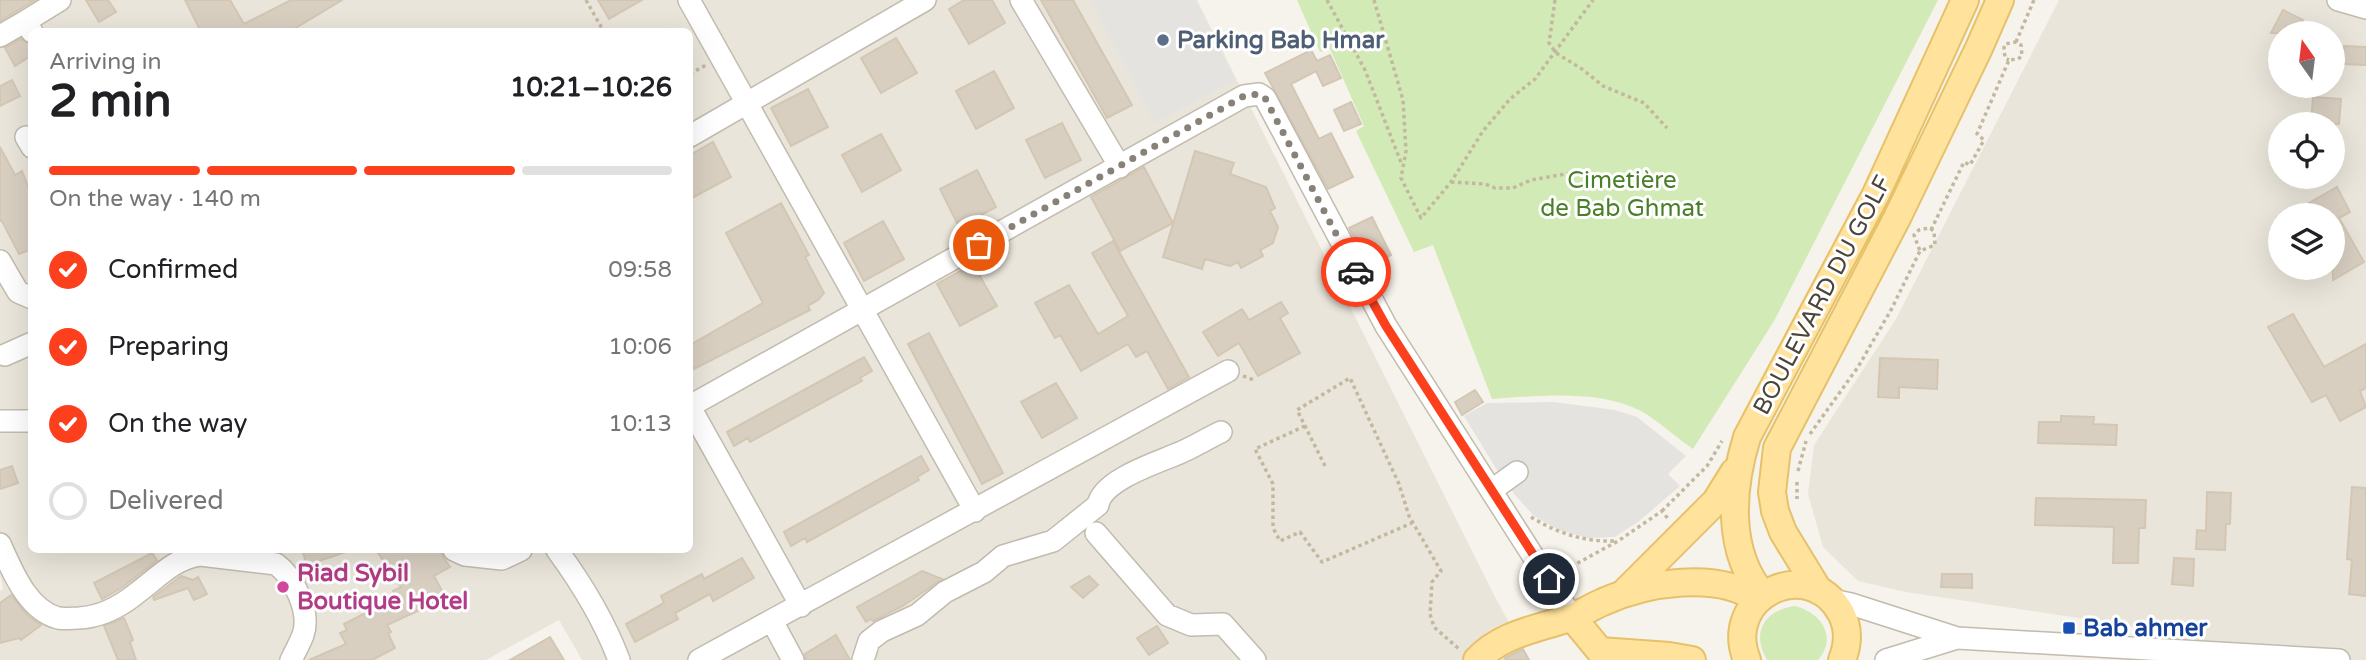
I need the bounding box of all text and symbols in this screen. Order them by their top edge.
north arrow [2268,21,2345,98]
map controls [2268,21,2345,280]
place label: Parking Bab Hmar [1177,26,1385,55]
marker: Parking Bab Hmar [1155,32,1171,48]
text: Arriving in [49,48,162,76]
text: 10:21–10:26 [510,72,672,103]
text: 2 min [49,74,172,129]
button: locate [2268,112,2345,189]
park label: Cimetière de Bab Ghmat [1540,166,1704,223]
street label: BOULEVARD DU GOLF [1747,171,1898,420]
text: On the way · 140 m [49,185,261,213]
button: layers [2268,203,2345,280]
pin [949,215,1009,275]
icon: bag [960,226,998,264]
courier [1321,237,1391,307]
icon: check [49,251,87,289]
icon: car [1337,253,1375,291]
text: Confirmed [108,254,238,285]
text: 09:58 [608,256,672,284]
icon: check [49,328,87,366]
text: Preparing [108,331,229,362]
text: 10:06 [608,333,672,361]
icon: check [49,405,87,443]
text: On the way [108,408,248,439]
text: 10:13 [608,410,672,438]
text: Delivered [108,485,224,516]
pin [1519,549,1579,609]
place label: Riad Sybil Boutique Hotel [297,559,468,616]
icon: home [1530,560,1568,598]
marker: Riad Sybil Boutique Hotel [275,579,291,595]
place label: Bab ahmer [2083,614,2208,643]
marker: Bab ahmer [2061,620,2077,636]

